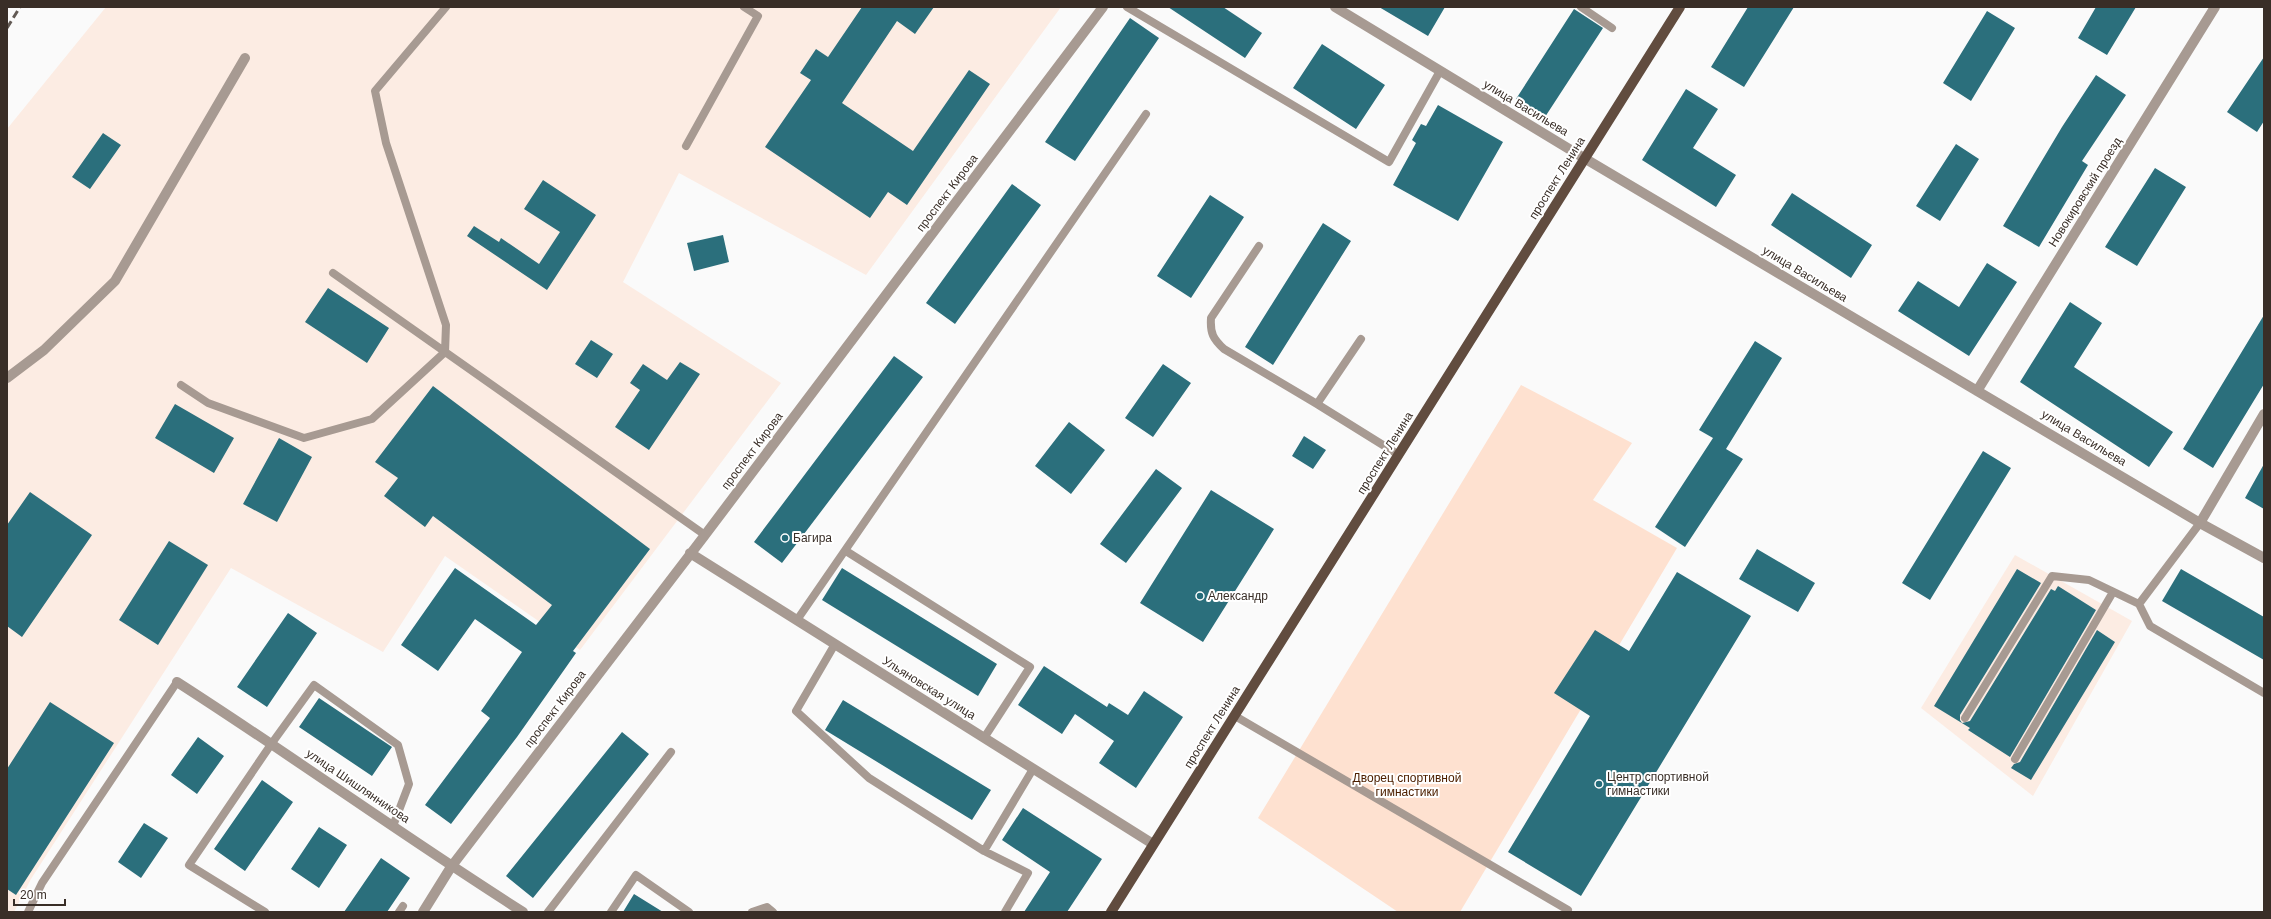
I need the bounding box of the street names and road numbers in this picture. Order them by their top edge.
street label: улица Васильева [1481,77,1571,139]
street label: проспект Ленина [1526,134,1588,222]
street label: Новокировский проезд [2046,135,2124,249]
street label: проспект Кирова [913,151,981,234]
street label: улица Васильева [1760,243,1850,305]
street label: улица Васильева [2039,407,2129,469]
street label: проспект Кирова [718,409,786,492]
street label: проспект Ленина [1354,409,1416,497]
street label: Ульяновская улица [880,654,978,722]
street label: проспект Кирова [521,667,589,750]
street label: проспект Ленина [1181,683,1243,771]
street label: улица Шишлянникова [303,746,413,826]

